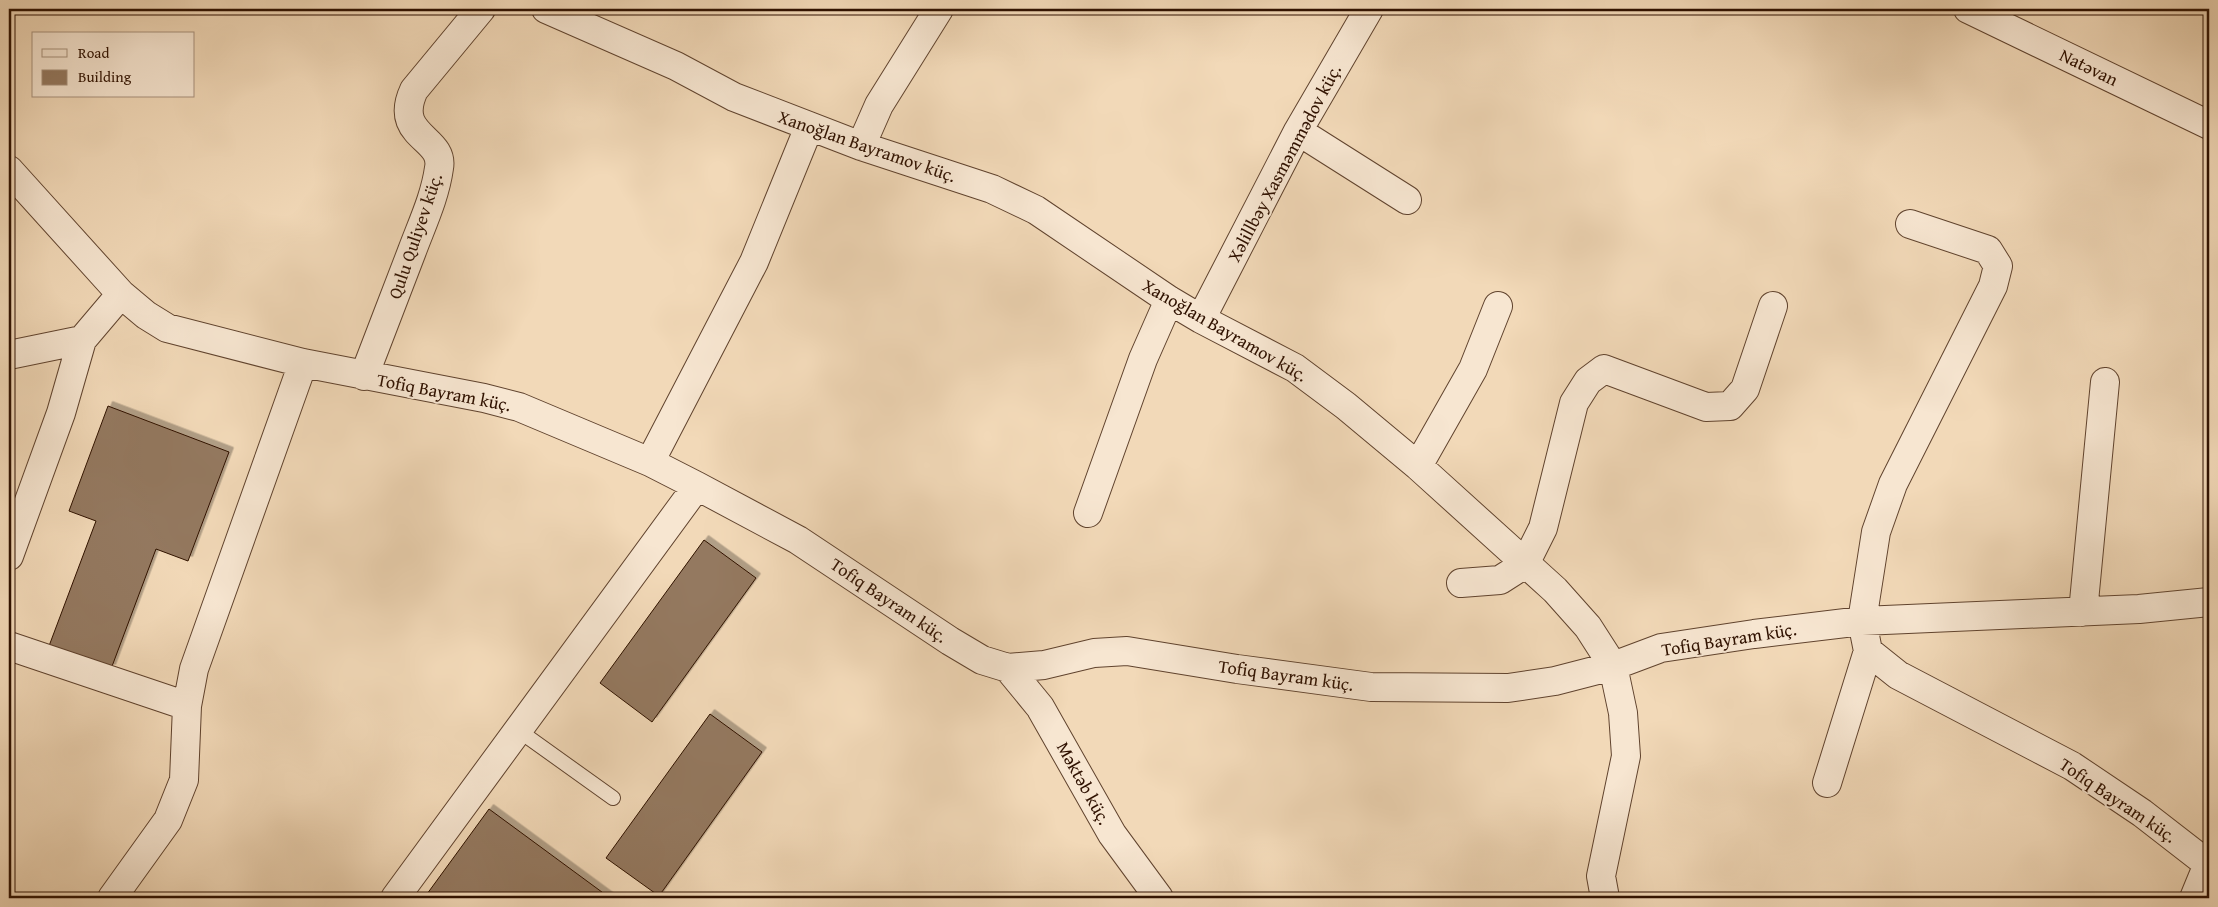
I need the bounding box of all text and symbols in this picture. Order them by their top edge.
legend [32,32,195,98]
street label: Natəvan [2055,41,2123,93]
text: Road [78,42,109,63]
street label: Xəlillbəy Xasməmmədov küç. [1220,59,1348,267]
text: Building [78,66,132,87]
street label: Xanoğlan Bayramov küç. [774,103,960,189]
street label: Qulu Quliyev küç. [381,169,449,303]
street label: Xanoğlan Bayramov küç. [1137,272,1313,388]
street label: Tofiq Bayram küç. [375,366,513,418]
street label: Tofiq Bayram küç. [825,551,953,649]
street label: Tofiq Bayram küç. [1660,615,1798,663]
street label: Tofiq Bayram küç. [1217,652,1355,698]
street label: Məktəb küç. [1050,736,1118,830]
street label: Tofiq Bayram küç. [2054,751,2182,849]

